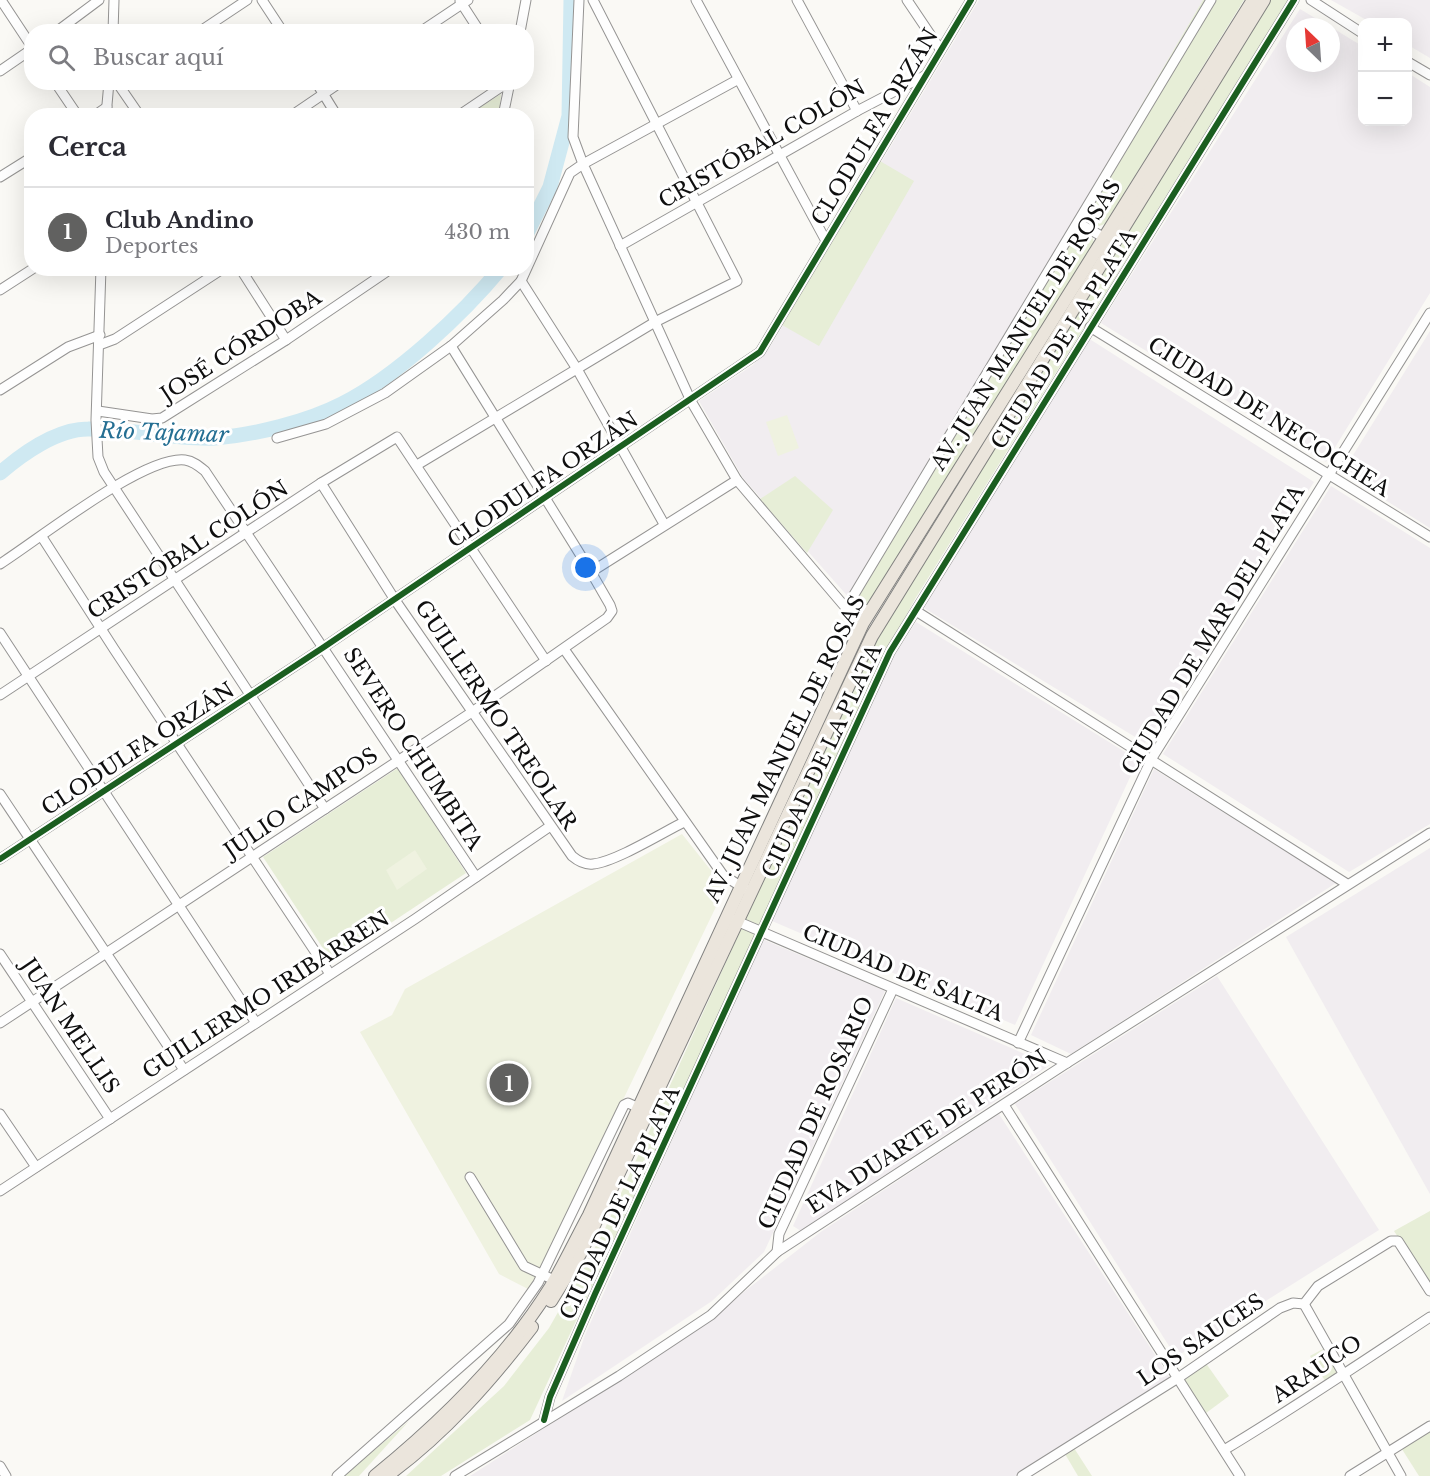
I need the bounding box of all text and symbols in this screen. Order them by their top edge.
north arrow [1286,18,1340,72]
map controls [1358,18,1412,126]
button: + [1358,18,1412,72]
search box [24,24,534,90]
street label: CLODULFA ORZÁN [806,24,944,230]
icon: search [45,41,78,74]
text: Buscar aquí [93,44,224,71]
button: − [1358,72,1412,126]
street label: CRISTÓBAL COLÓN [654,74,870,214]
text: Cerca [48,131,127,163]
street label: AV. JUAN MANUEL DE ROSAS [925,175,1127,476]
text: Club Andino [105,207,254,234]
text: 1 [63,220,72,244]
text: 430 m [445,220,510,244]
street label: CIUDAD DE LA PLATA [986,224,1143,454]
text: Deportes [105,234,198,258]
street label: JOSÉ CÓRDOBA [153,284,327,409]
street label: CIUDAD DE NECOCHEA [1143,332,1396,503]
street label: CLODULFA ORZÁN [443,406,643,554]
water label: Río Tajamar [98,417,230,448]
street label: CRISTÓBAL COLÓN [83,475,293,625]
street label: CIUDAD DE MAR DEL PLATA [1116,480,1310,779]
your location [571,553,600,582]
street label: AV. JUAN MANUEL DE ROSAS [699,591,871,908]
street label: GUILLERMO TREOLAR [409,595,583,836]
street label: CIUDAD DE LA PLATA [756,639,888,882]
street label: SEVERO CHUMBITA [338,643,489,856]
street label: CLODULFA ORZÁN [37,677,239,821]
street label: JULIO CAMPOS [217,742,383,866]
street label: GUILLERMO IRIBARREN [138,905,394,1085]
street label: CIUDAD DE SALTA [799,919,1008,1027]
street label: JUAN MELLIS [13,951,125,1099]
street label: CIUDAD DE ROSARIO [753,992,879,1234]
street label: EVA DUARTE DE PERÓN [802,1044,1052,1220]
pin: 1 [490,1060,528,1106]
street label: CIUDAD DE LA PLATA [554,1081,686,1324]
street label: LOS SAUCES [1133,1288,1269,1392]
street label: ARAUCO [1266,1329,1367,1409]

